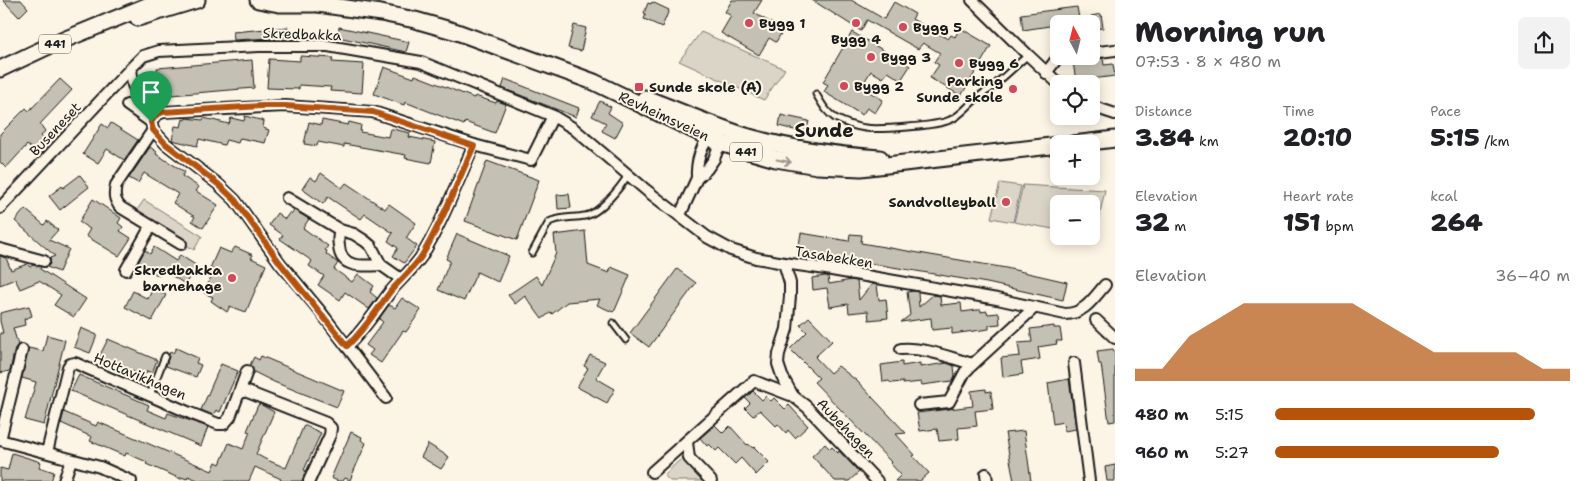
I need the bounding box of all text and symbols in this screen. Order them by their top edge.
text: Morning run [1135,13,1325,51]
place label: Bygg 1 [759,14,806,32]
north arrow [1050,15,1100,65]
map controls [1050,15,1100,245]
marker: Bygg 1 [743,17,755,29]
marker: Bygg 4 [850,17,862,29]
button: share [1518,17,1570,69]
place label: Bygg 5 [913,18,962,36]
marker: Bygg 5 [897,21,909,33]
street label: Skredbakka [262,24,342,44]
place label: Bygg 4 [831,30,881,48]
road number: 441 [39,34,71,54]
place label: Bygg 3 [881,48,931,66]
marker: Bygg 3 [865,51,877,63]
text: 07:53 · 8 × 480 m [1135,51,1281,72]
place label: Bygg 6 [969,54,1019,72]
marker: Bygg 6 [953,57,965,69]
pin [130,71,172,122]
place label: Parking Sunde skole [916,72,1003,106]
button: locate [1050,75,1100,125]
place label: Bygg 2 [854,77,904,95]
icon: arrive [137,78,165,106]
place label: Sunde skole (A) [649,78,762,96]
marker: Bygg 2 [838,80,850,92]
marker: Sunde skole (A) [633,81,645,93]
marker: Parking Sunde skole [1007,83,1019,95]
street label: Revheimsveien [616,87,713,145]
street label: Buseneset [25,98,85,160]
text: Distance [1135,102,1192,120]
text: Time [1283,102,1315,120]
text: Pace [1430,102,1461,120]
district label: Sunde [794,118,854,143]
text: 3.84 [1135,120,1194,154]
text: 20:10 [1283,120,1352,154]
text: 5:15 [1430,120,1480,154]
text: km [1194,132,1219,150]
text: /km [1480,132,1510,150]
button: + [1050,135,1100,185]
road number: 441 [730,142,762,162]
one-way arrow [775,156,791,166]
text: Elevation [1135,187,1198,205]
text: Heart rate [1283,187,1354,205]
text: kcal [1430,187,1458,205]
place label: Sandvolleyball [888,193,996,211]
button: − [1050,195,1100,245]
marker: Sandvolleyball [1000,196,1012,208]
text: 32 [1135,205,1169,239]
text: 151 [1283,205,1321,239]
text: 264 [1430,205,1483,239]
text: m [1169,217,1186,235]
text: bpm [1321,217,1354,235]
street label: Tasabekken [794,242,875,272]
place label: Skredbakka barnehage [134,261,222,295]
text: Elevation [1135,265,1207,286]
text: 36–40 m [1495,265,1570,286]
marker: Skredbakka barnehage [226,272,238,284]
street label: Hottavikhagen [91,348,190,404]
street label: Aubehagen [813,394,879,462]
text: 480 m [1135,404,1189,425]
text: 5:15 [1215,404,1244,425]
text: 960 m [1135,442,1188,463]
text: 5:27 [1215,442,1249,463]

